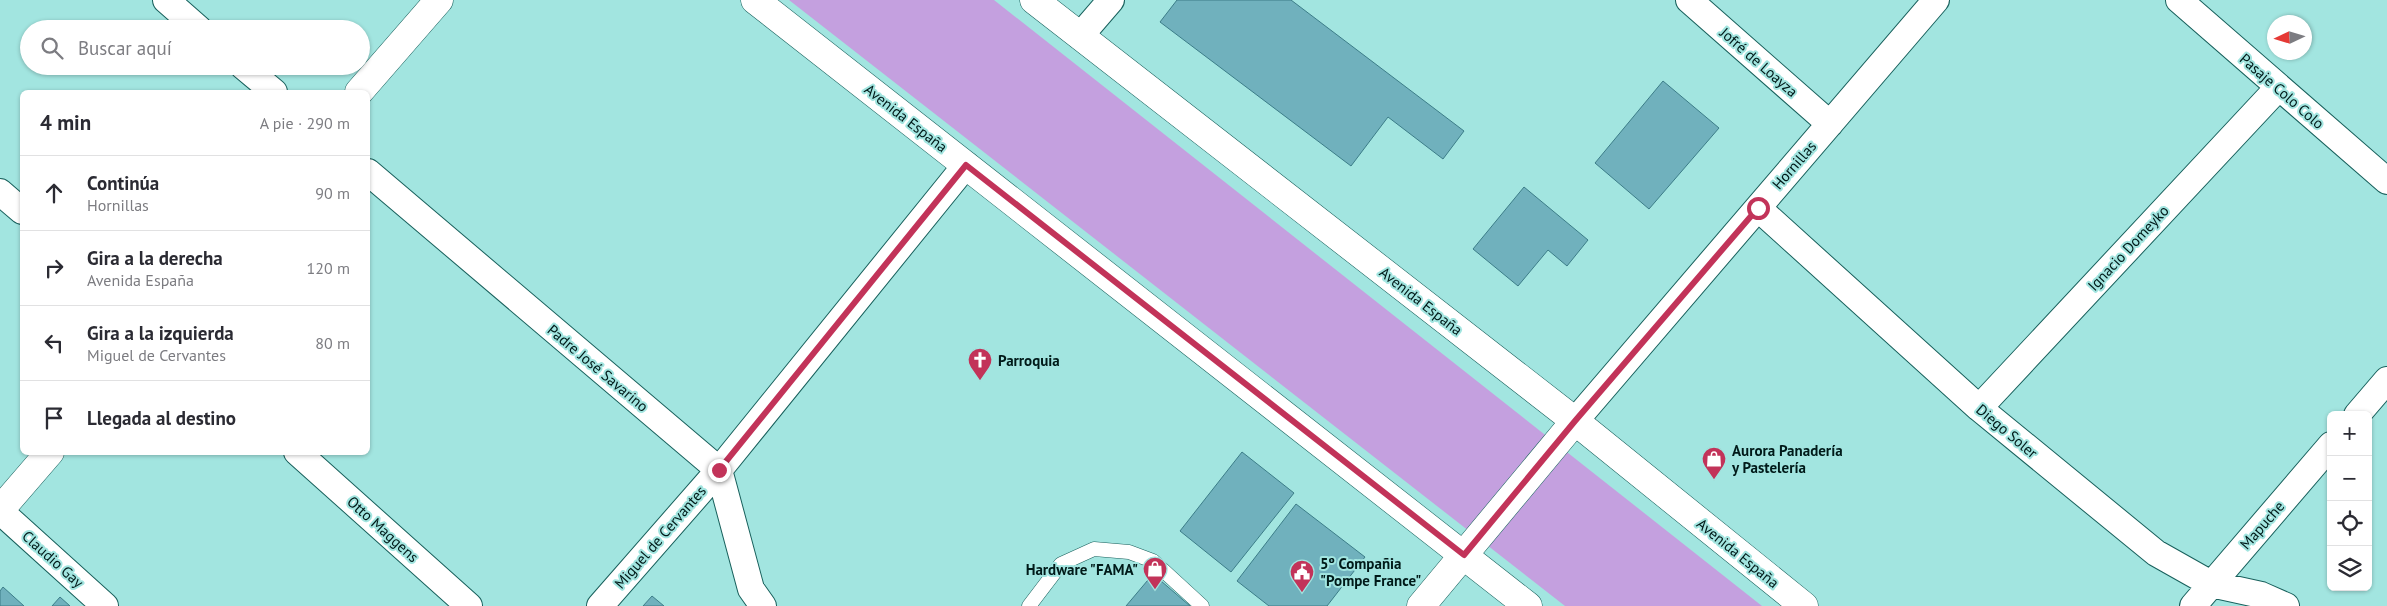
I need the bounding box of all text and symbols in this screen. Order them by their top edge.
north arrow [2267,15,2312,60]
search box [20,20,370,75]
street label: Jofré de Loayza [1715,22,1802,101]
icon: search [38,34,66,62]
text: Buscar aquí [78,36,172,60]
street label: Pasaje Colo Colo [2236,49,2328,133]
street label: Avenida España [861,80,951,156]
text: 4 min [40,109,91,136]
text: A pie · 290 m [260,113,350,133]
street label: Hornillas [1768,137,1820,193]
text: Continúa [87,171,159,195]
icon: ahead [40,179,68,207]
text: 90 m [315,183,350,203]
text: Hornillas [87,195,149,215]
route start [1747,197,1770,220]
street label: Ignacio Domeyko [2083,201,2173,295]
text: Gira a la derecha [87,246,223,270]
icon: right [40,254,68,282]
text: 120 m [307,258,350,278]
street label: Avenida España [1376,263,1466,339]
text: Avenida España [87,270,194,290]
street label: Padre José Savarino [544,320,652,416]
text: Gira a la izquierda [87,321,234,345]
icon: left [40,329,68,357]
text: 80 m [315,333,350,353]
text: Miguel de Cervantes [87,345,226,365]
church icon: Parroquia [967,347,993,381]
place label: Parroquia [998,351,1060,370]
street label: Diego Soler [1972,400,2042,462]
icon: arrive [40,404,68,432]
text: Llegada al destino [87,406,236,430]
map controls [2327,411,2372,591]
button: + [2327,411,2372,456]
place label: Aurora Panadería y Pastelería [1731,441,1843,477]
shop icon: Aurora Panadería y Pastelería [1701,446,1727,480]
button: − [2327,456,2372,501]
route end [708,459,731,482]
street label: Miguel de Cervantes [610,482,710,592]
street label: Otto Maggens [343,492,423,566]
street label: Mapuche [2236,497,2288,553]
button: locate [2327,501,2372,546]
street label: Avenida España [1693,514,1783,592]
street label: Claudio Gay [18,526,88,592]
button: layers [2327,546,2372,591]
place label: 5º Compañia "Pompe France" [1320,554,1421,590]
shop icon: Hardware "FAMA" [1142,556,1168,590]
public building icon: 5º Compañia "Pompe France" [1289,559,1315,593]
place label: Hardware "FAMA" [1026,560,1138,579]

